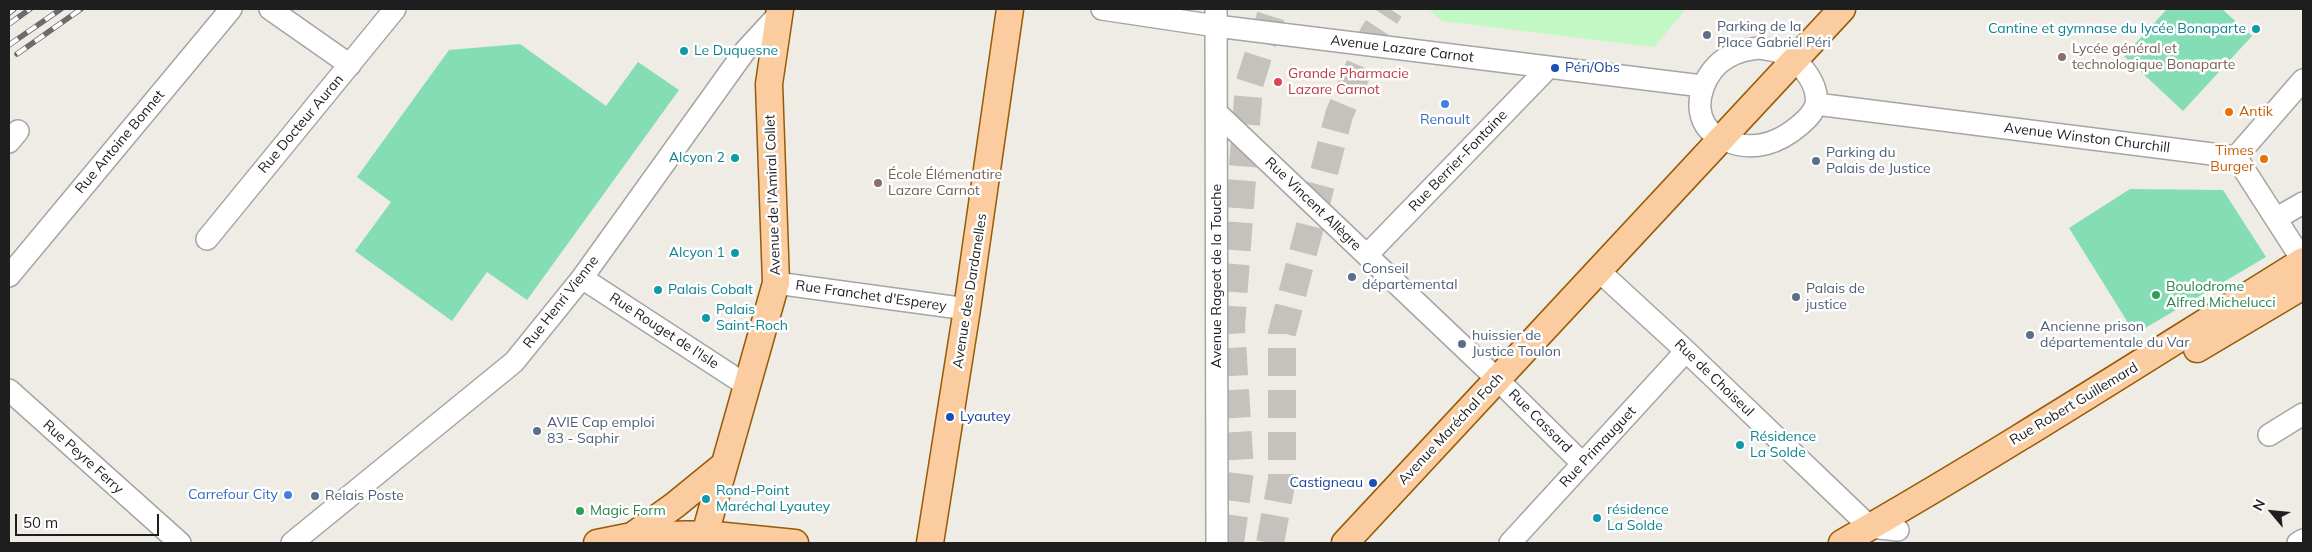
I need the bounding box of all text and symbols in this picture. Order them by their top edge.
place label: Parking de la Place Gabriel Péri [1717,19,1831,52]
place label: Cantine et gymnase du lycée Bonaparte [1988,21,2246,37]
marker: Cantine et gymnase du lycée Bonaparte [2250,23,2262,35]
marker: Parking de la Place Gabriel Péri [1701,29,1713,41]
street label: Avenue Lazare Carnot [1329,32,1475,66]
place label: Lycée général et technologique Bonaparte [2072,41,2235,74]
place label: Le Duquesne [694,43,778,59]
marker: Le Duquesne [678,45,690,57]
marker: Lycée général et technologique Bonaparte [2056,51,2068,63]
place label: Péri/Obs [1565,60,1620,76]
marker: Péri/Obs [1549,62,1561,74]
place label: Grande Pharmacie Lazare Carnot [1288,66,1409,98]
street label: Rue Docteur Auran [255,71,347,177]
marker: Grande Pharmacie Lazare Carnot [1272,76,1284,88]
street label: Rue Antoine Bonnet [72,87,168,197]
marker: Renault [1439,98,1451,110]
place label: Antik [2239,104,2273,120]
marker: Antik [2223,106,2235,118]
street label: Rue Berrier-Fontaine [1405,107,1511,215]
place label: Renault [1420,112,1470,128]
street label: Avenue de l'Amiral Collet [762,114,784,276]
street label: Avenue Winston Churchill [2003,119,2171,157]
place label: Times Burger [2210,143,2254,176]
place label: Parking du Palais de Justice [1826,145,1931,178]
place label: Alcyon 2 [669,150,725,166]
marker: Alcyon 2 [729,152,741,164]
marker: Times Burger [2258,153,2270,165]
street label: Rue Vincent Allègre [1261,154,1365,254]
marker: Parking du Palais de Justice [1810,155,1822,167]
place label: École Élémenatire Lazare Carnot [888,167,1002,200]
marker: École Élémenatire Lazare Carnot [872,177,884,189]
street label: Avenue Rageot de la Touche [1209,184,1225,368]
street label: Avenue des Dardanelles [949,212,991,370]
place label: Alcyon 1 [669,245,725,261]
marker: Alcyon 1 [729,247,741,259]
street label: Rue Henri Vienne [520,253,602,351]
place label: Conseil départemental [1362,261,1457,294]
marker: Conseil départemental [1346,271,1358,283]
street label: Rue Franchet d'Esperey [794,277,948,315]
place label: Boulodrome Alfred Michelucci [2166,279,2276,312]
place label: Palais de justice [1806,281,1865,314]
place label: Palais Cobalt [668,282,753,298]
marker: Palais Cobalt [652,284,664,296]
street label: Rue Rouget de l'Isle [606,289,722,373]
marker: Boulodrome Alfred Michelucci [2150,289,2162,301]
marker: Palais de justice [1790,291,1802,303]
place label: Palais Saint-Roch [716,302,788,334]
marker: Palais Saint-Roch [700,312,712,324]
place label: Ancienne prison départementale du Var [2040,319,2189,352]
place label: huissier de Justice Toulon [1472,328,1561,361]
marker: Ancienne prison départementale du Var [2024,329,2036,341]
street label: Rue de Choiseul [1671,336,1757,420]
marker: huissier de Justice Toulon [1456,338,1468,350]
street label: Rue Robert Guillemard [2007,359,2141,449]
street label: Avenue Maréchal Foch [1395,370,1507,488]
street label: Rue Cassard [1505,386,1575,456]
street label: Rue Primauguet [1556,403,1640,491]
place label: Lyautey [960,409,1011,425]
marker: Lyautey [944,411,956,423]
place label: AVIE Cap emploi 83 - Saphir [547,415,655,448]
street label: Rue Peyre Ferry [39,417,127,497]
marker: AVIE Cap emploi 83 - Saphir [531,425,543,437]
place label: Résidence La Solde [1750,429,1816,462]
marker: Résidence La Solde [1734,439,1746,451]
place label: Castigneau [1289,475,1363,491]
marker: Castigneau [1367,477,1379,489]
place label: Rond-Point Maréchal Lyautey [716,483,830,516]
place label: Carrefour City [188,487,278,503]
north arrow [2247,487,2297,537]
place label: Relais Poste [325,488,404,504]
marker: Carrefour City [282,489,294,501]
marker: Relais Poste [309,490,321,502]
marker: Rond-Point Maréchal Lyautey [700,493,712,505]
text: N [2248,496,2269,514]
place label: résidence La Solde [1607,502,1669,534]
place label: Magic Form [590,503,666,519]
scale bar [18,504,161,536]
marker: Magic Form [574,505,586,517]
marker: résidence La Solde [1591,512,1603,524]
text: 50 m [23,513,58,532]

